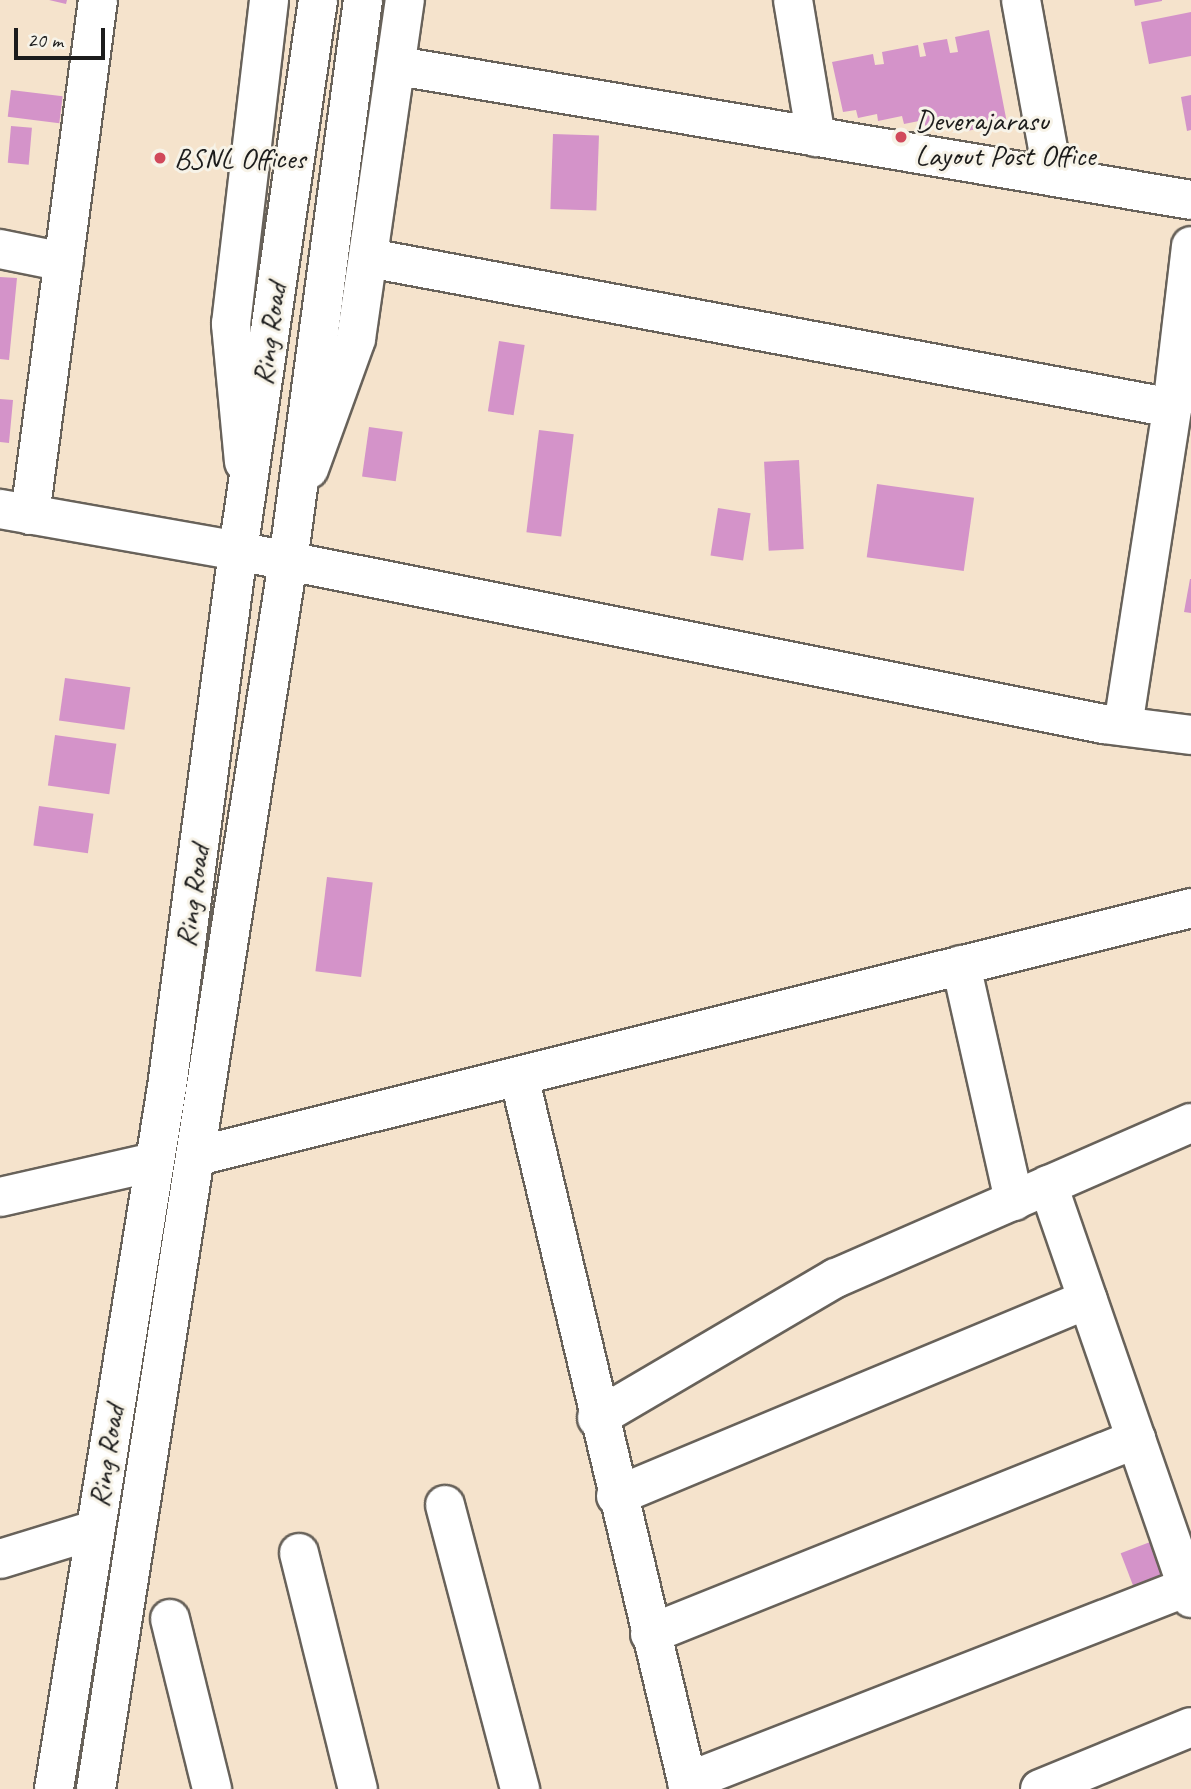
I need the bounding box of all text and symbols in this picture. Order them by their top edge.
scale bar [18,14,108,58]
text: 20 m [27,27,63,53]
place label: Deverajarasu Layout Post Office [915,102,1095,172]
marker: Deverajarasu Layout Post Office [893,129,909,145]
place label: BSNL Offices [174,140,305,176]
marker: BSNL Offices [152,150,168,166]
street label: Ring Road [244,280,294,388]
street label: Ring Road [167,842,217,950]
street label: Ring Road [80,1402,132,1510]

